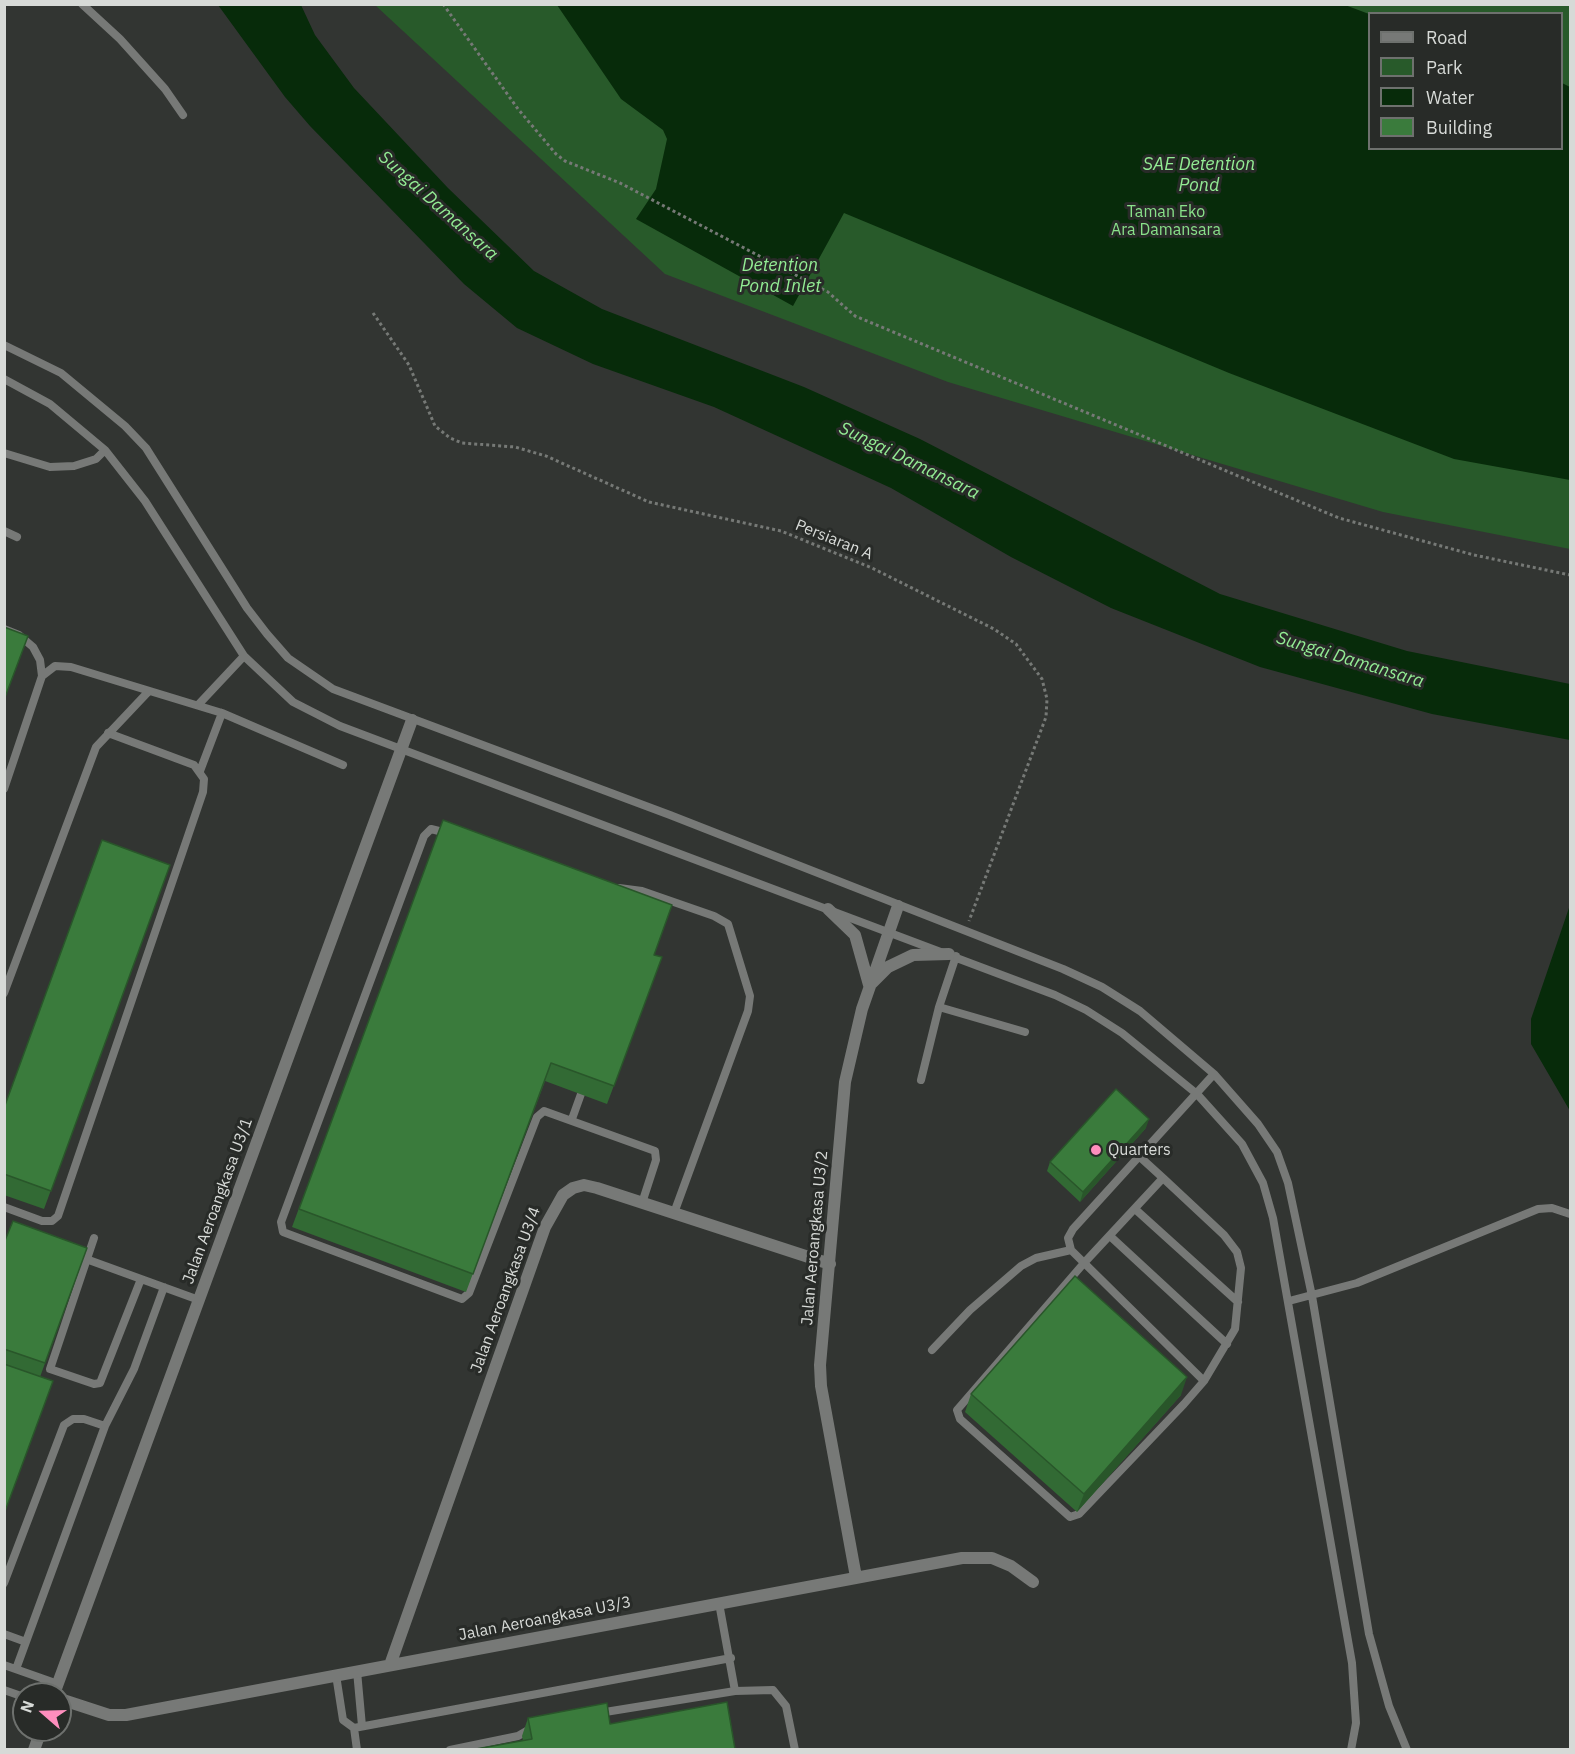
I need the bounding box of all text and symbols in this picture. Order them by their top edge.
legend [1368,12,1563,150]
text: Road [1426,26,1467,49]
text: Park [1426,56,1462,79]
text: Water [1426,86,1474,109]
text: Building [1426,116,1492,139]
water label: Sungai Damansara [374,147,502,265]
water label: SAE Detention Pond [1143,154,1255,196]
park label: Taman Eko Ara Damansara [1111,202,1221,240]
water label: Detention Pond Inlet [739,255,821,298]
water label: Sungai Damansara [835,418,983,504]
street label: Persiaran A [792,516,876,564]
water label: Sungai Damansara [1274,627,1426,693]
street label: Jalan Aeroangkasa U3/1 [179,1115,257,1287]
place label: Quarters [1108,1140,1171,1160]
marker: Quarters [1089,1143,1103,1157]
street label: Jalan Aeroangkasa U3/2 [798,1150,832,1326]
street label: Jalan Aeroangkasa U3/4 [467,1204,545,1376]
street label: Jalan Aeroangkasa U3/3 [457,1593,633,1645]
north arrow [12,1682,72,1742]
text: N [16,1698,38,1715]

